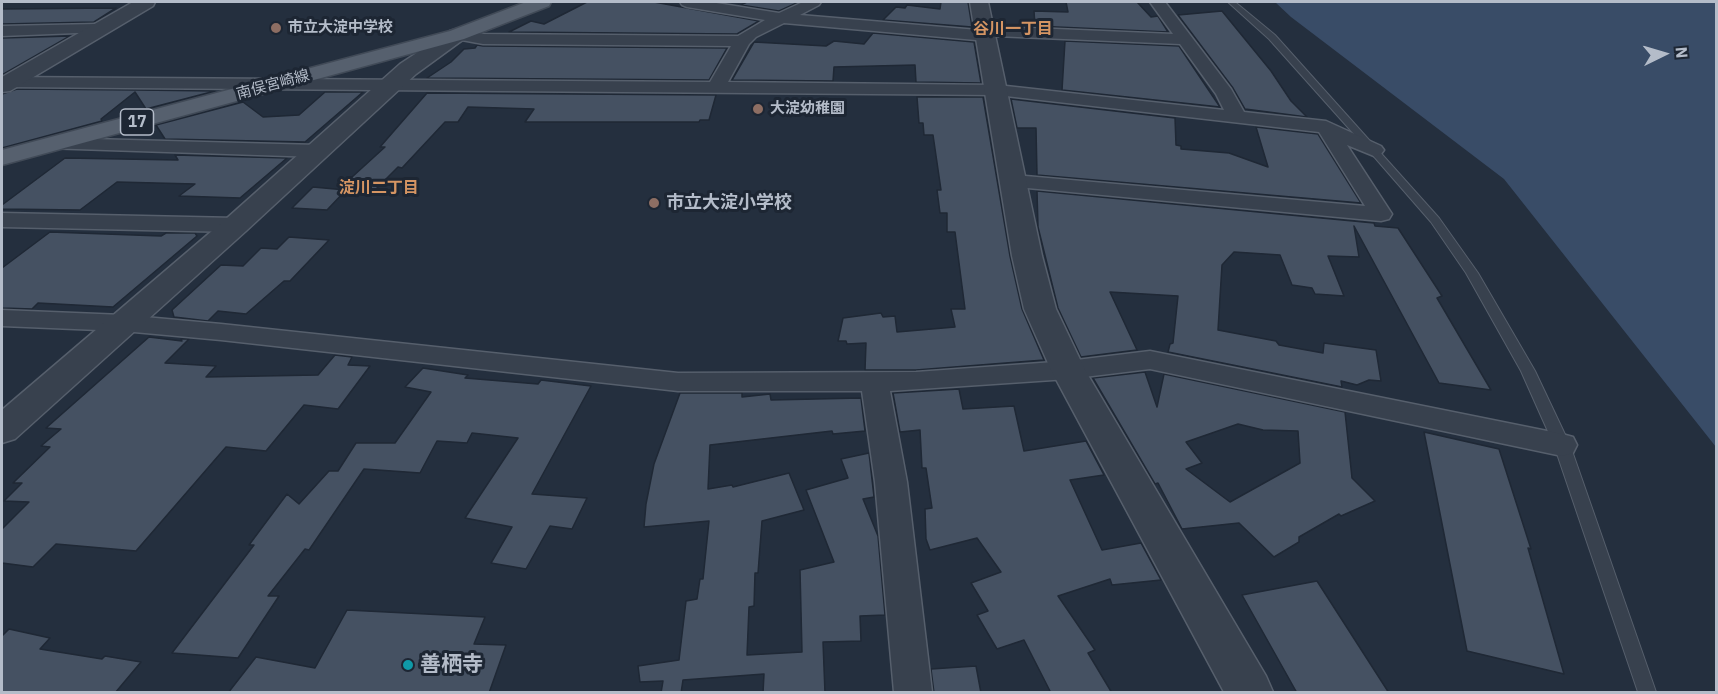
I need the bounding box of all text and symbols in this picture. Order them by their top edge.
place label: 市立大淀中学校 [288,19,393,37]
district label: 谷川一丁目 [973,19,1053,39]
marker: 市立大淀中学校 [269,21,283,35]
north arrow [1634,24,1694,84]
text: N [1671,46,1692,59]
street label: 南俣宮崎線 [234,67,312,103]
place label: 大淀幼稚園 [770,100,845,118]
marker: 大淀幼稚園 [751,102,765,116]
road number: 17 [120,109,154,135]
district label: 淀川二丁目 [339,178,419,198]
place label: 市立大淀小学校 [666,192,792,214]
marker: 市立大淀小学校 [647,196,661,210]
place label: 善栖寺 [420,652,483,678]
marker: 善栖寺 [401,658,415,672]

